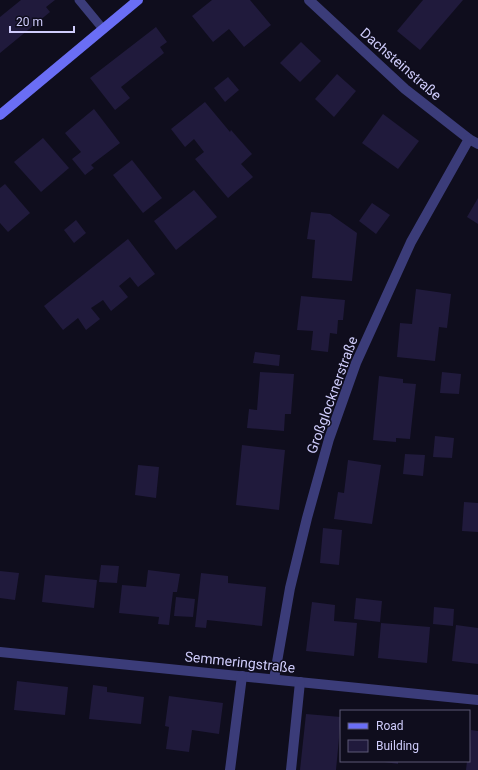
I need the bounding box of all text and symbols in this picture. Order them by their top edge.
scale bar [10,8,74,34]
text: 20 m [16,15,43,29]
street label: Dachsteinstraße [357,25,445,103]
street label: Großglocknerstraße [303,334,361,456]
street label: Semmeringstraße [184,648,296,676]
legend [340,710,470,762]
text: Road [376,719,404,733]
text: Building [376,739,419,753]

